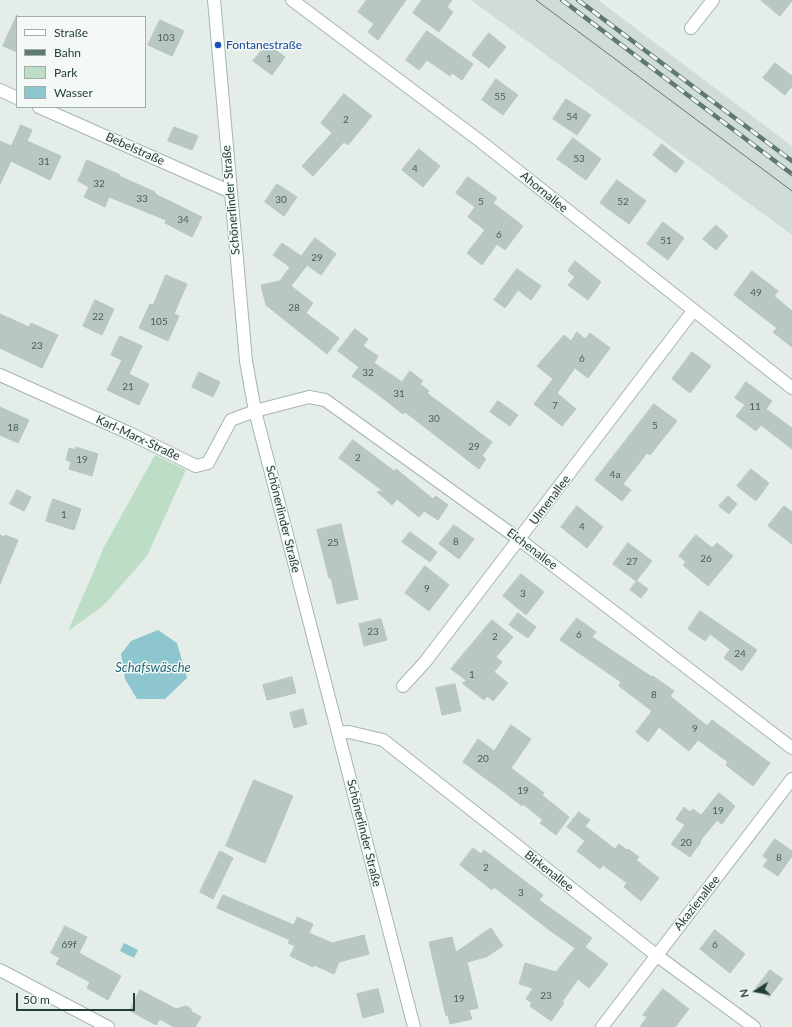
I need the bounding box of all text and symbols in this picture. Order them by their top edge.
legend [16,16,146,108]
text: Straße [54,25,88,40]
house number: 103 [157,32,175,44]
place label: Fontanestraße [226,38,302,52]
marker: Fontanestraße [213,40,223,50]
text: Bahn [54,45,81,60]
house number: 1 [266,53,272,65]
text: Park [54,65,77,80]
text: Wasser [54,85,93,100]
house number: 55 [494,91,506,103]
house number: 54 [566,111,578,123]
house number: 2 [343,114,349,126]
street label: Bebelstraße [103,130,167,168]
street label: Schönerlinder Straße [219,145,243,255]
house number: 53 [573,153,585,165]
house number: 31 [38,156,50,168]
house number: 4 [412,163,418,175]
street label: Ahornallee [517,168,571,216]
house number: 32 [93,178,105,190]
house number: 33 [136,193,148,205]
house number: 30 [275,194,287,206]
house number: 5 [478,196,484,208]
house number: 52 [617,196,629,208]
house number: 34 [177,214,189,226]
house number: 6 [496,229,502,241]
house number: 51 [660,235,672,247]
house number: 29 [311,252,323,264]
house number: 49 [750,287,762,299]
house number: 28 [288,302,300,314]
house number: 22 [92,311,104,323]
house number: 105 [150,316,168,328]
house number: 23 [31,340,43,352]
house number: 6 [579,353,585,365]
house number: 32 [362,367,374,379]
house number: 21 [122,381,134,393]
house number: 31 [393,388,405,400]
house number: 7 [552,400,558,412]
house number: 11 [749,401,761,413]
street label: Karl-Marx-Straße [94,412,182,464]
house number: 30 [428,413,440,425]
house number: 5 [652,420,658,432]
house number: 18 [7,422,19,434]
house number: 29 [468,441,480,453]
house number: 2 [355,452,361,464]
house number: 19 [76,454,88,466]
street label: Schönerlinder Straße [263,464,303,574]
house number: 4a [610,469,620,481]
street label: Ulmenallee [527,472,573,528]
house number: 1 [61,509,67,521]
house number: 4 [579,521,585,533]
street label: Eichenallee [504,525,560,573]
house number: 8 [453,536,459,548]
house number: 25 [327,537,339,549]
house number: 26 [700,553,712,565]
house number: 27 [626,556,638,568]
house number: 9 [424,583,430,595]
house number: 3 [520,588,526,600]
house number: 23 [367,626,379,638]
house number: 6 [576,629,582,641]
house number: 2 [492,631,498,643]
house number: 24 [734,648,746,660]
water label: Schafswäsche [115,660,191,676]
house number: 1 [469,669,475,681]
house number: 8 [651,689,657,701]
house number: 9 [692,723,698,735]
house number: 20 [477,753,489,765]
street label: Schönerlinder Straße [344,778,384,888]
house number: 19 [517,785,529,797]
house number: 19 [712,805,724,817]
house number: 20 [680,837,692,849]
street label: Birkenallee [522,847,576,895]
house number: 8 [776,852,782,864]
house number: 2 [483,862,489,874]
street label: Akazienallee [671,873,723,933]
house number: 3 [518,887,524,899]
house number: 69f [61,939,77,951]
house number: 6 [712,939,718,951]
north arrow [736,971,776,1011]
scale bar [18,985,137,1011]
text: N [737,988,751,999]
house number: 23 [540,990,552,1002]
text: 50 m [23,992,50,1007]
house number: 19 [453,993,465,1005]

